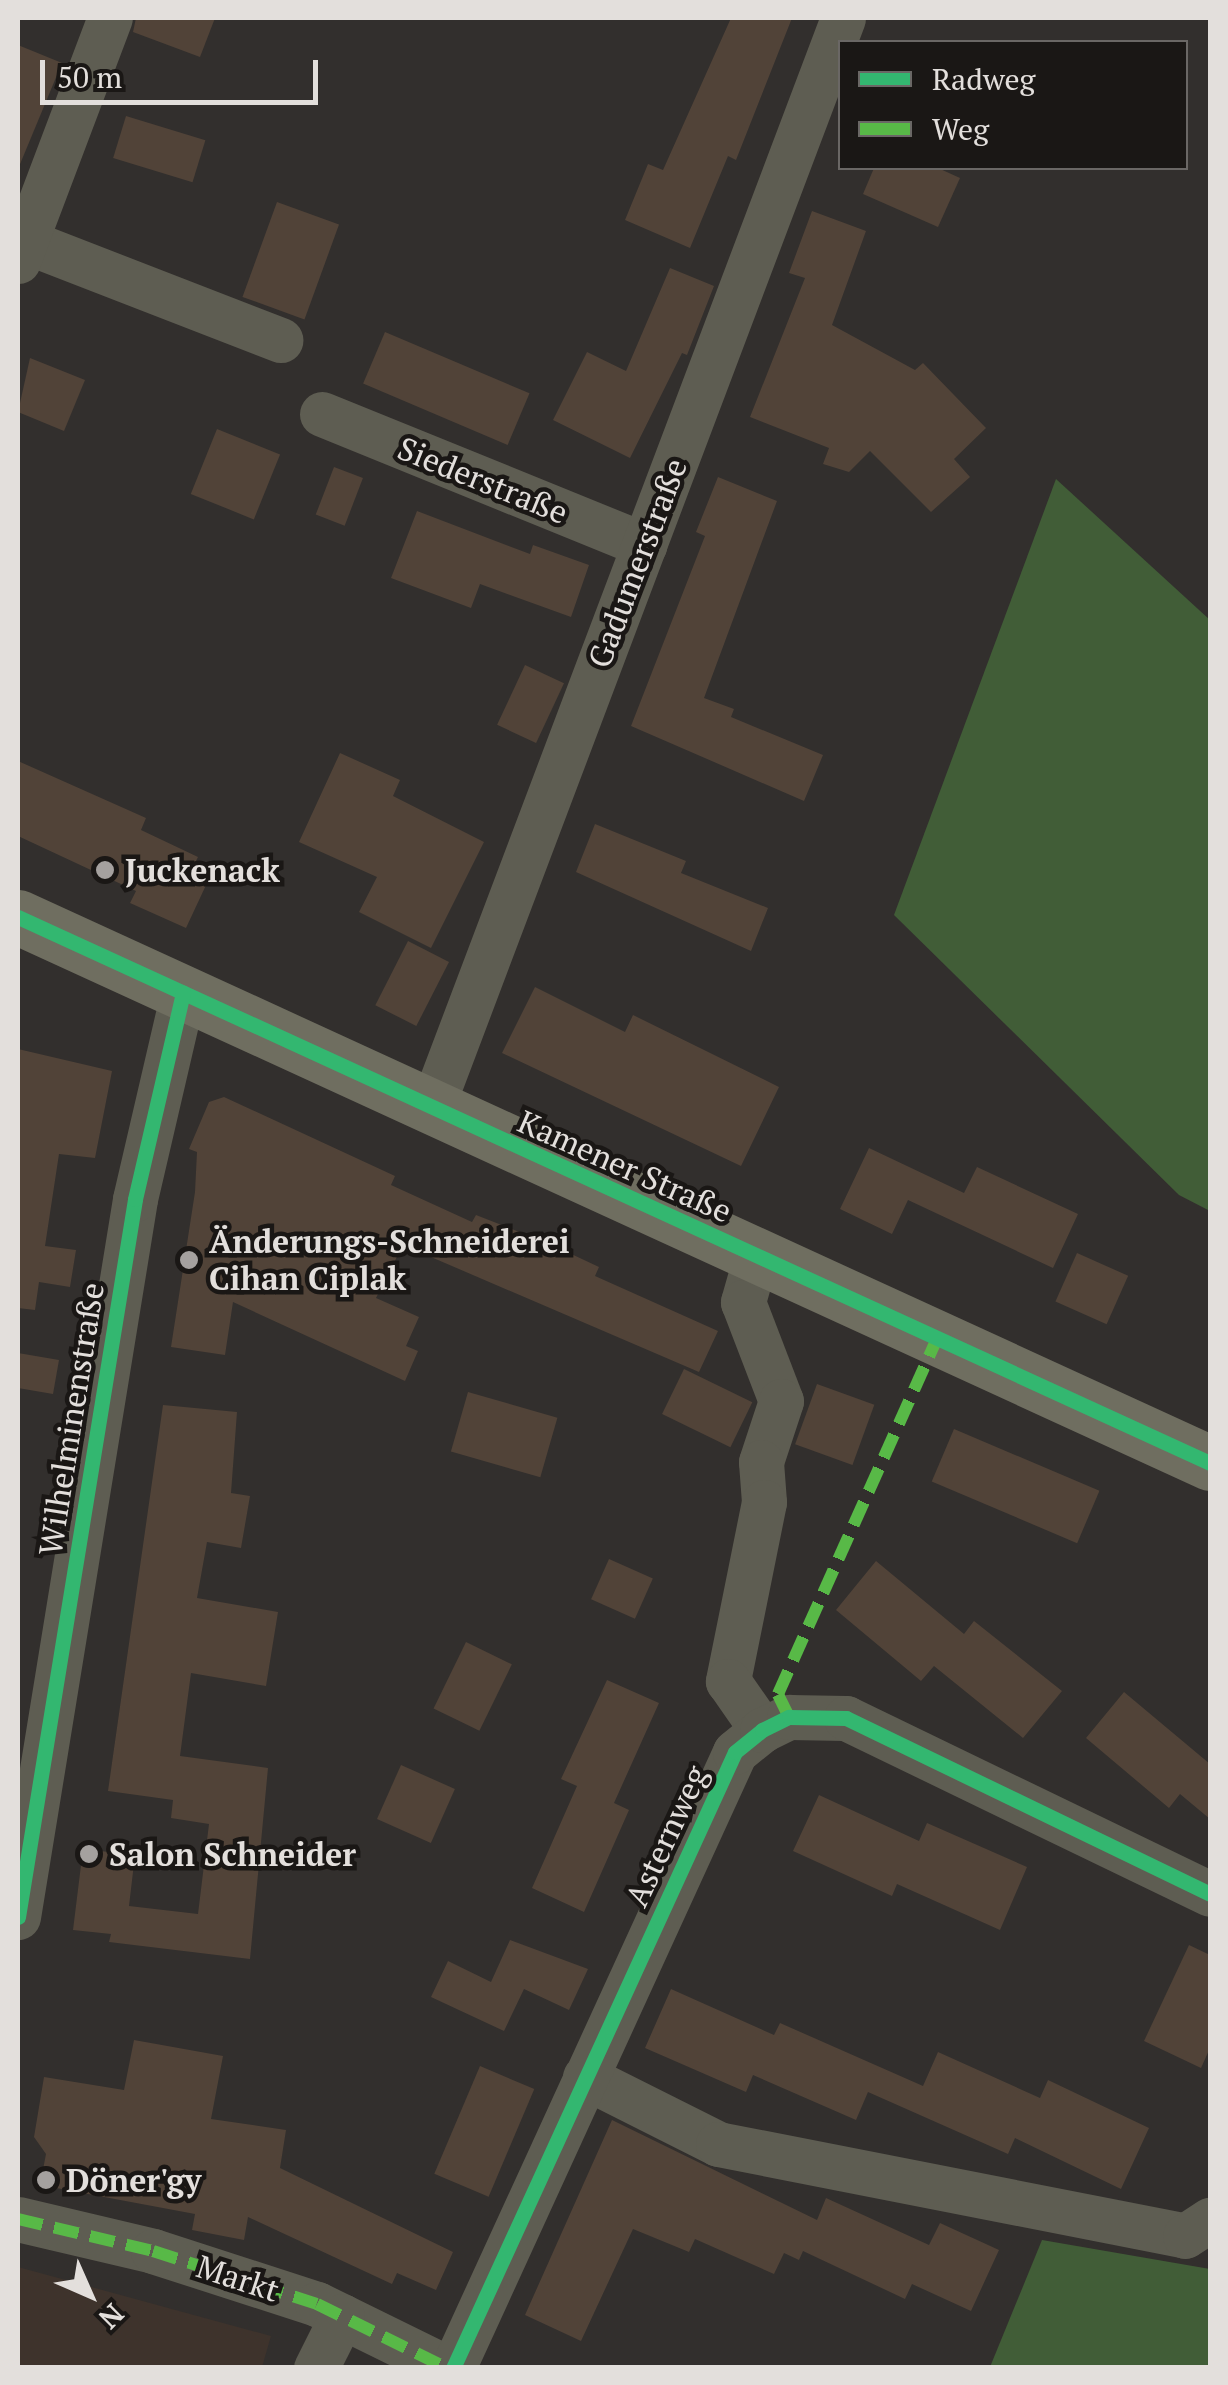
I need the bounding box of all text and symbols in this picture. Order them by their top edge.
scale bar [45,40,322,102]
legend [838,40,1188,170]
text: 50 m [57,57,122,97]
text: Radweg [932,59,1035,99]
text: Weg [932,109,989,149]
street label: Siederstraße [392,429,574,531]
street label: Gadumerstraße [579,453,695,673]
place label: Juckenack [125,851,280,889]
marker: Juckenack [94,859,116,881]
street label: Kamener Straße [512,1102,738,1230]
place label: Änderungs-Schneiderei Cihan Ciplak [209,1223,570,1298]
marker: Änderungs-Schneiderei Cihan Ciplak [178,1249,200,1271]
street label: Wilhelminenstraße [30,1280,112,1558]
street label: Asternweg [617,1760,715,1912]
place label: Salon Schneider [109,1835,356,1873]
marker: Salon Schneider [78,1843,100,1865]
place label: Döner'gy [66,2161,201,2199]
marker: Döner'gy [35,2169,57,2191]
north arrow [40,2245,140,2345]
street label: Markt [192,2247,284,2309]
text: N [91,2296,132,2337]

